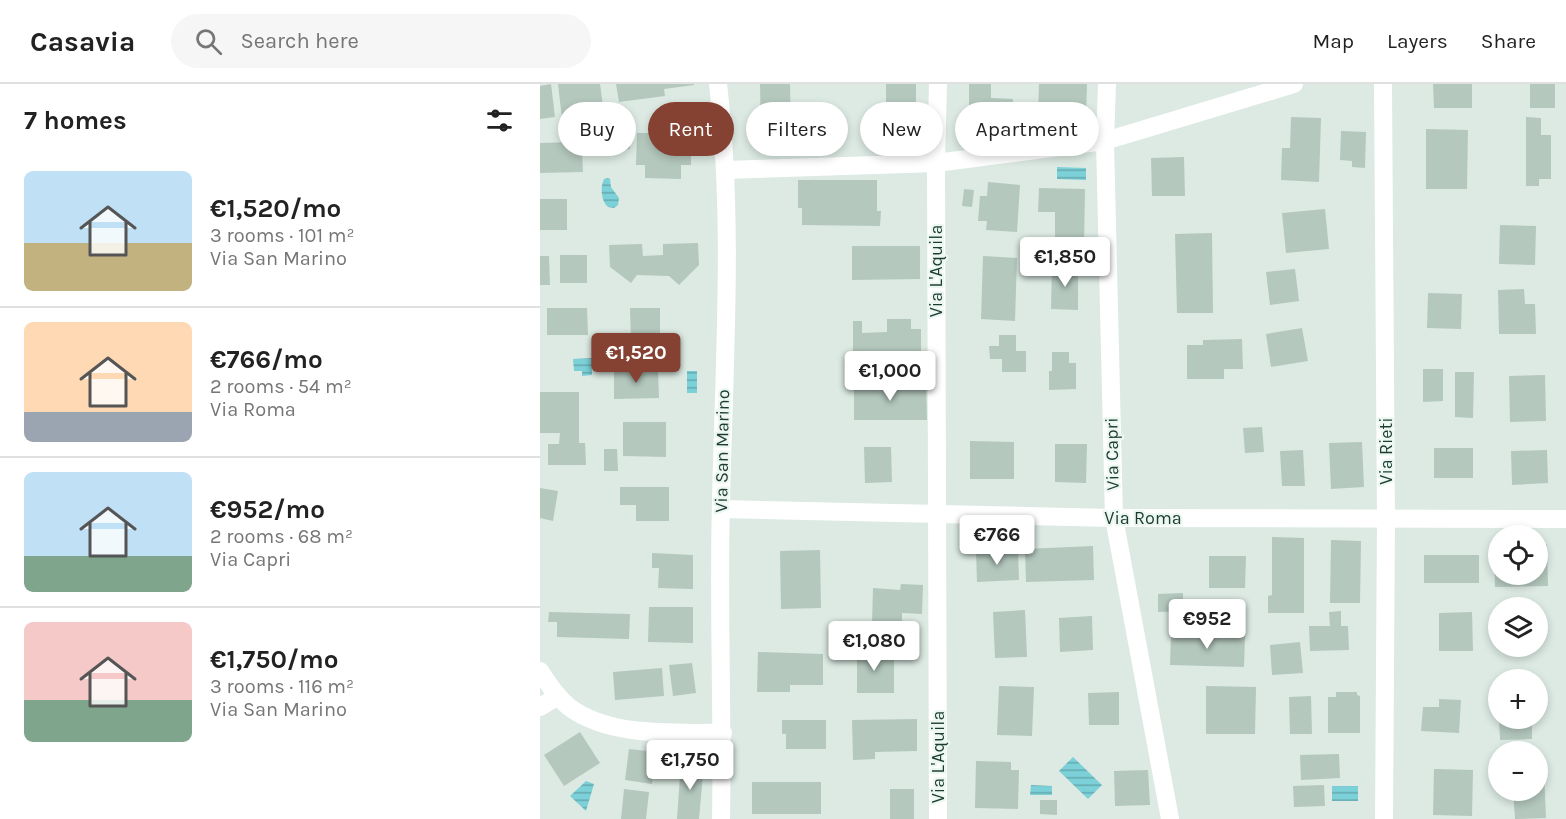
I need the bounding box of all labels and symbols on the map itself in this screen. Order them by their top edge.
street label: Via L'Aquila [925,225,947,317]
pin: €1,850 [1016,237,1114,288]
pin: €1,520 [587,333,685,384]
pin: €1,000 [841,351,939,402]
street label: Via San Marino [710,389,734,513]
street label: Via Capri [1100,417,1124,491]
street label: Via Rieti [1375,417,1397,485]
street label: Via Roma [1104,507,1182,529]
pin: €766 [961,515,1033,566]
pin: €952 [1171,599,1243,650]
pin: €1,080 [825,621,923,672]
street label: Via L'Aquila [927,711,949,803]
pin: €1,750 [641,740,739,791]

